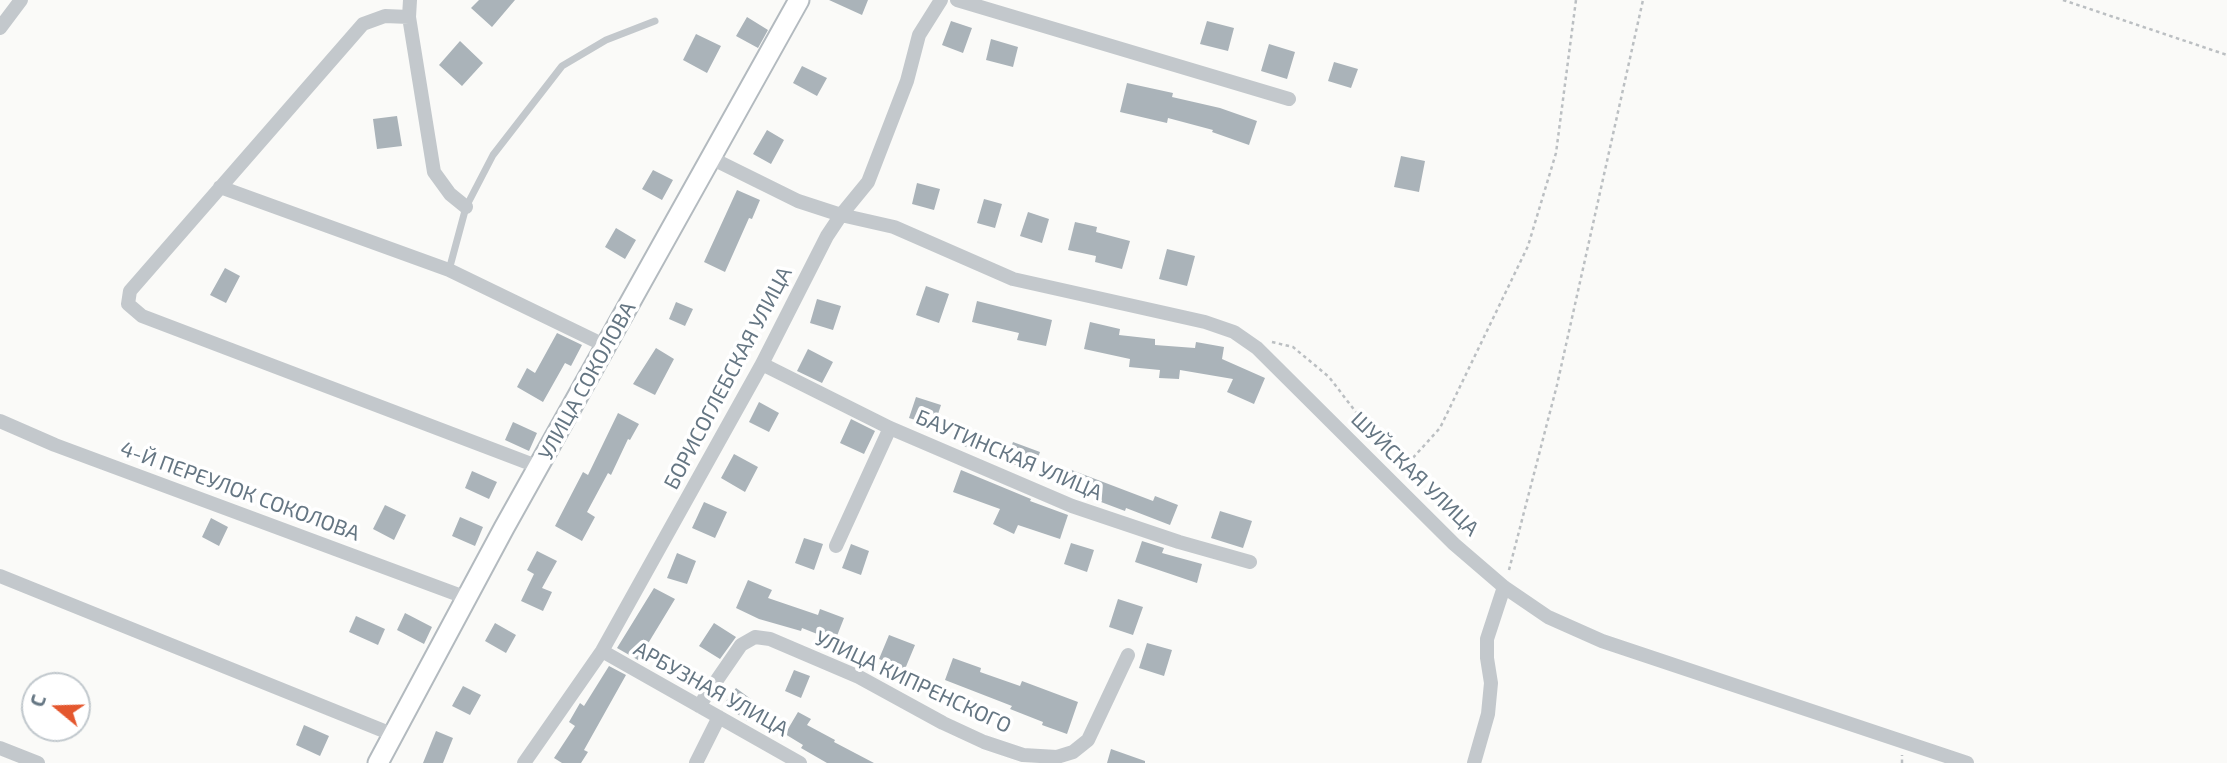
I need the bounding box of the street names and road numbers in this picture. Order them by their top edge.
street label: БОРИСОГЛЕБСКАЯ УЛИЦА [659,262,797,494]
street label: УЛИЦА СОКОЛОВА [533,297,641,465]
street label: БАУТИНСКАЯ УЛИЦА [912,404,1106,506]
street label: ШУЙСКАЯ УЛИЦА [1346,407,1484,541]
street label: 4-Й ПЕРЕУЛОК СОКОЛОВА [117,436,363,546]
street label: УЛИЦА КИПРЕНСКОГО [811,625,1015,739]
street label: АРБУЗНАЯ УЛИЦА [629,636,793,742]

